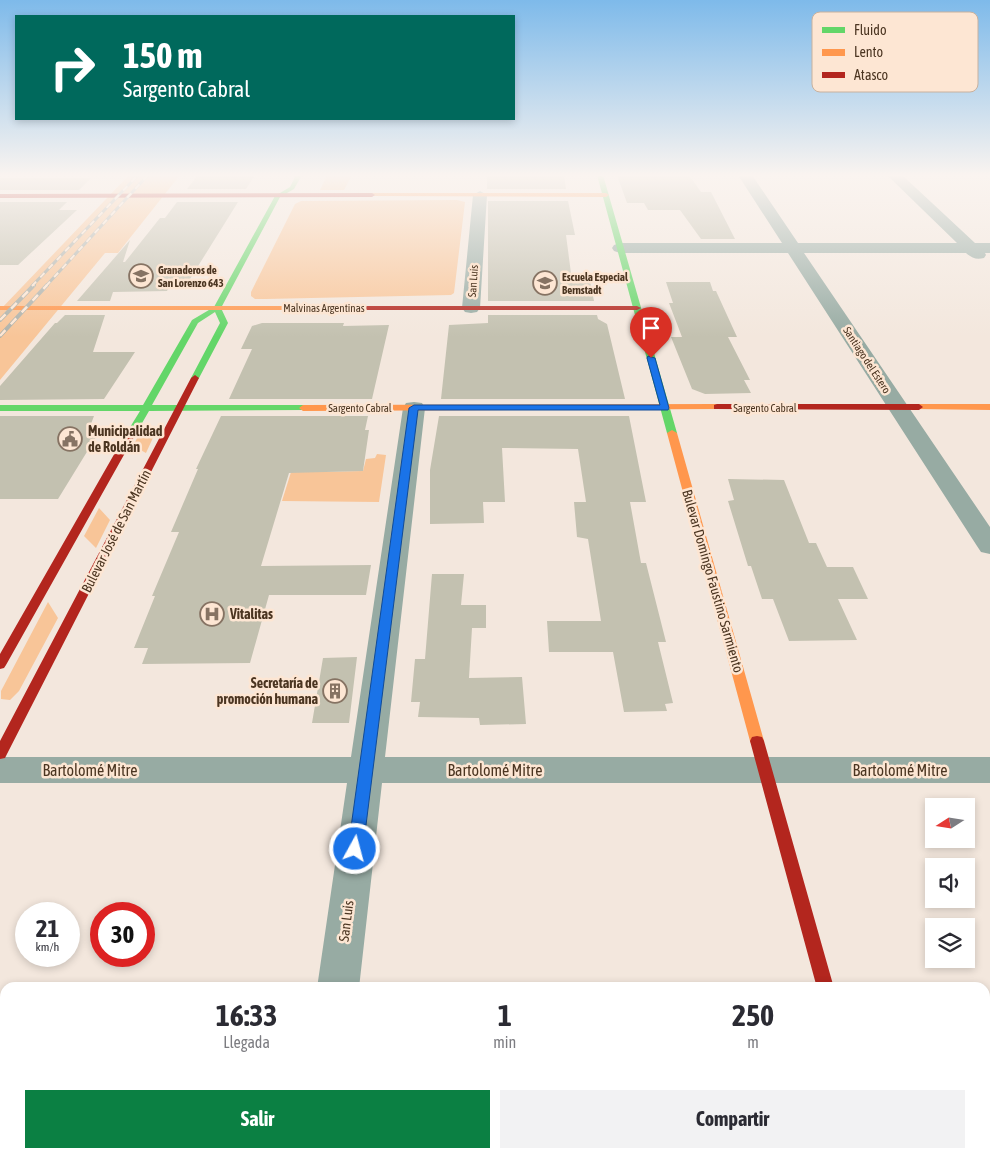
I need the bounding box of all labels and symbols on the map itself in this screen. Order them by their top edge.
legend [812,12,978,92]
text: Fluido [854,22,887,38]
text: Lento [854,44,883,60]
text: Atasco [854,67,888,83]
school or university icon: Granaderos de San Lorenzo 643 [128,263,154,289]
place label: Granaderos de San Lorenzo 643 [158,264,224,289]
street label: San Luis [466,264,480,298]
school or university icon: Escuela Especial Bernstadt [532,270,558,296]
place label: Escuela Especial Bernstadt [562,271,629,296]
street label: Malvinas Argentinas [283,302,365,314]
pin [630,307,672,358]
street label: Santiago del Estero [841,325,893,395]
street label: Sargento Cabral [328,402,392,414]
street label: Sargento Cabral [733,402,797,414]
place label: Municipalidad de Roldán [88,423,163,455]
public building icon: Municipalidad de Roldán [57,426,83,452]
street label: Bulevar José de San Martín [78,467,154,595]
street label: Bulevar Domingo Faustino Sarmiento [679,488,747,674]
hospital icon: Vitalitas [199,601,225,627]
place label: Vitalitas [229,606,273,622]
place label: Secretaría de promoción humana [217,675,318,707]
building icon: Secretaría de promoción humana [322,678,348,704]
street label: Bartolomé Mitre [42,761,138,779]
street label: Bartolomé Mitre [447,761,543,779]
street label: Bartolomé Mitre [852,761,948,779]
north arrow [925,798,975,848]
position arrow [328,822,380,874]
street label: San Luis [336,899,356,943]
speed limit sign: 30 [90,902,155,967]

